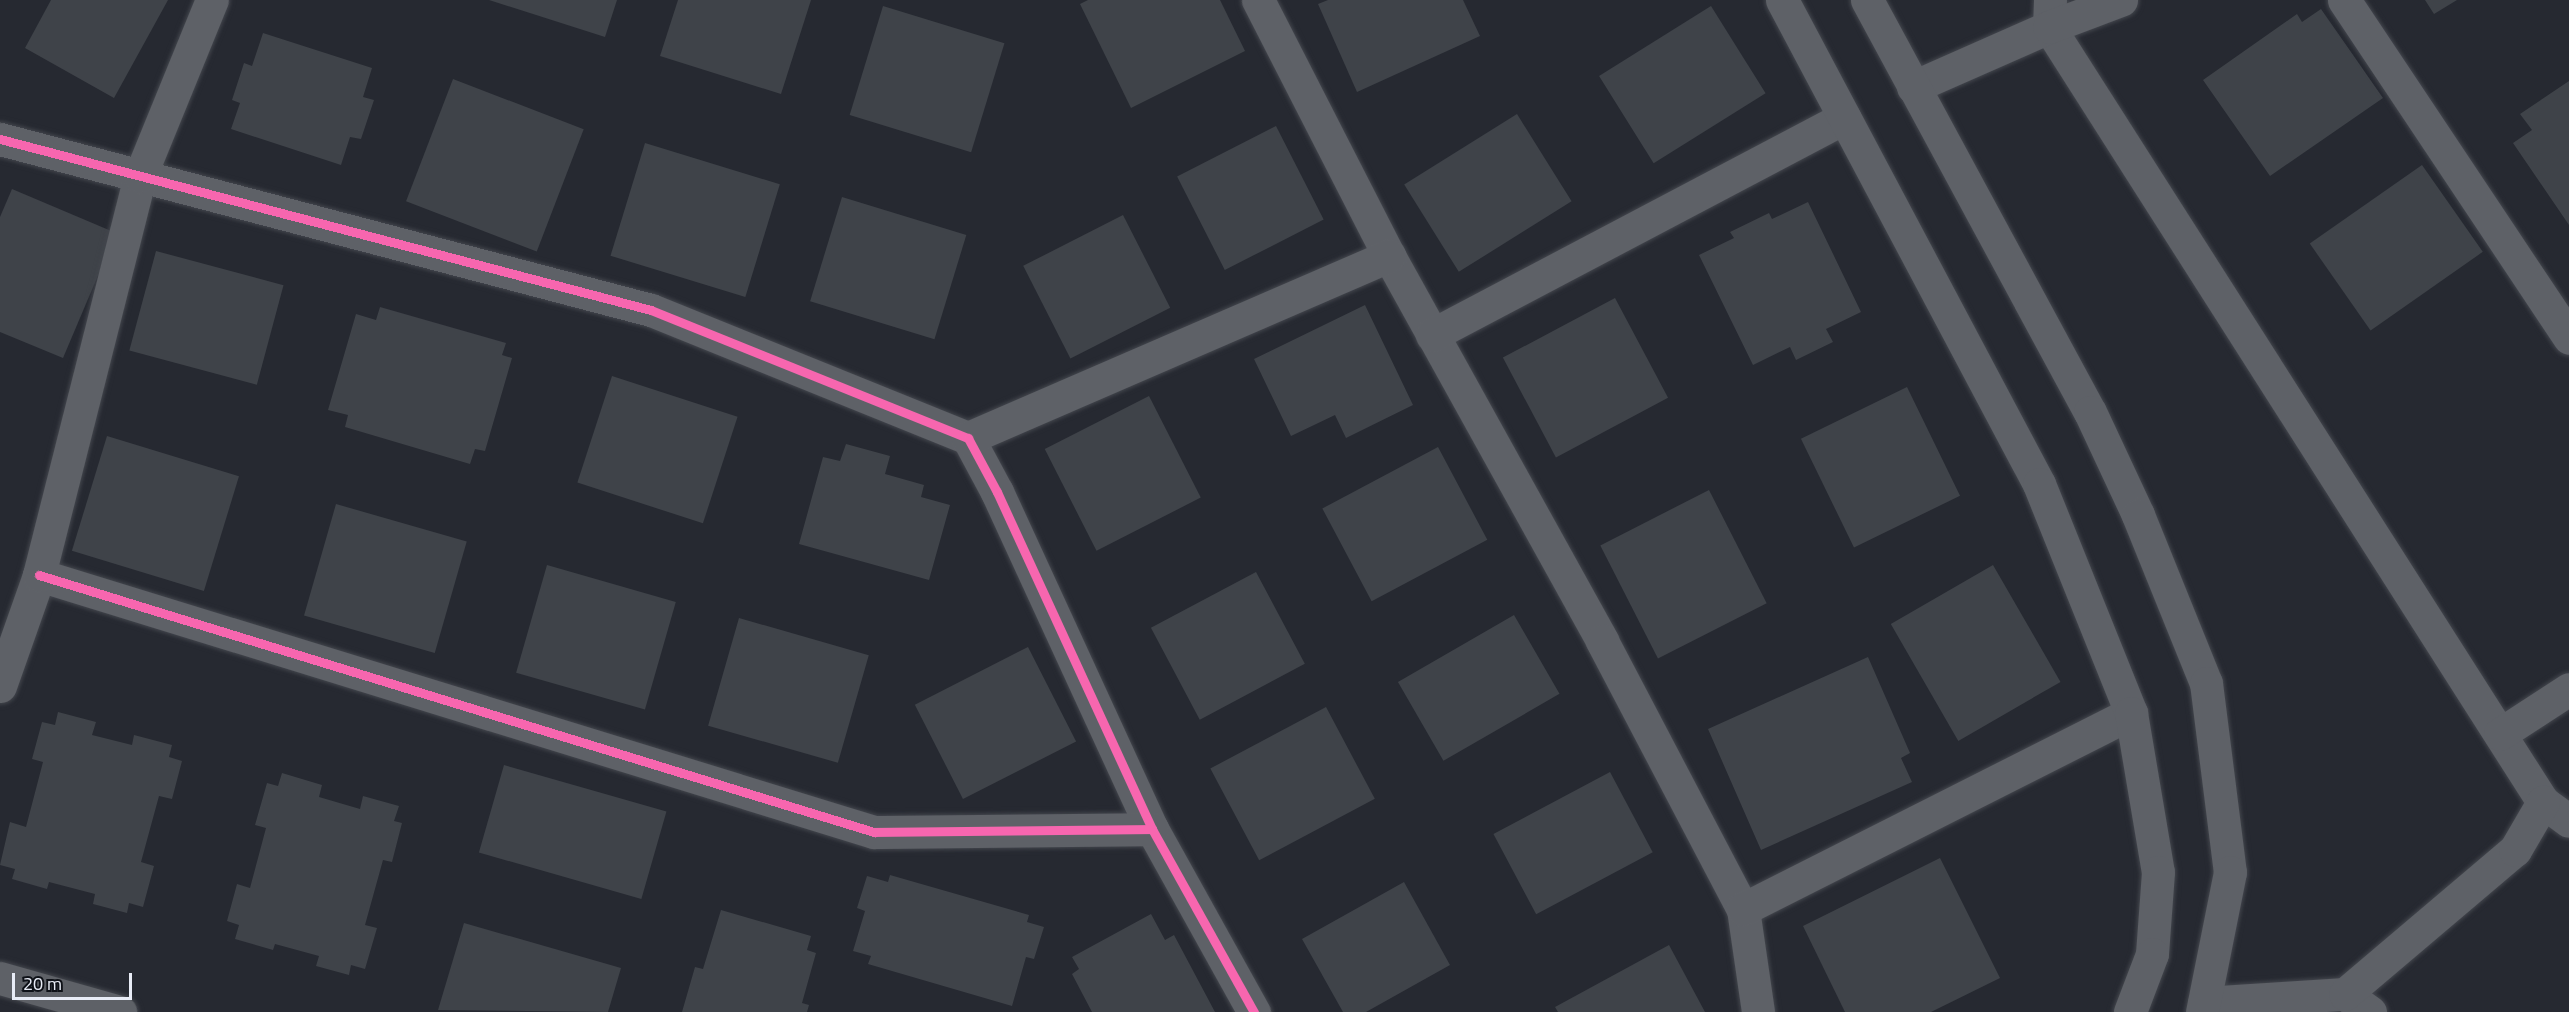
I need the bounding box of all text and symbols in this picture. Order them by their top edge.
scale bar [15,961,135,999]
text: 20 m [23,970,62,997]

